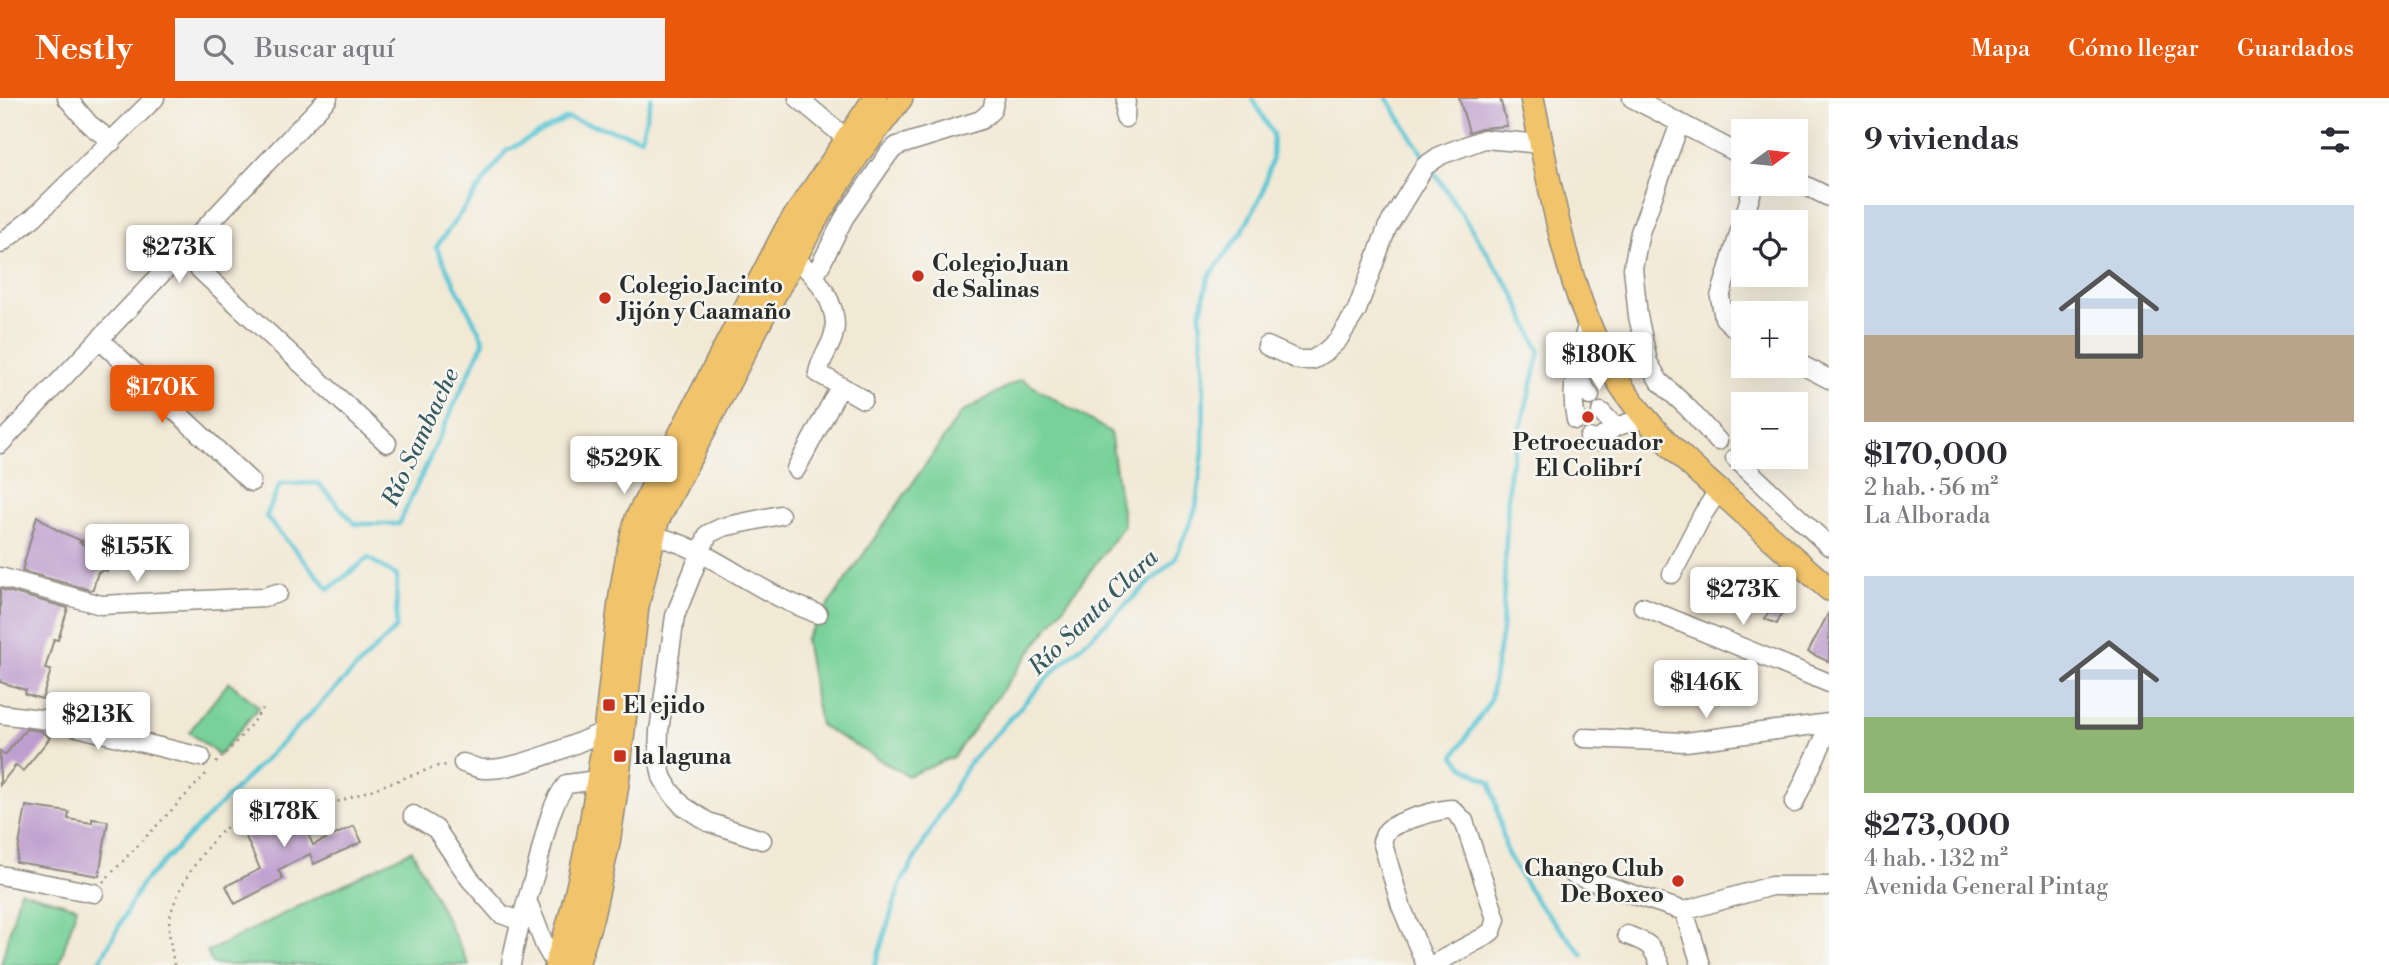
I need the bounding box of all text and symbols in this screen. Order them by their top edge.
search box [175,18,665,81]
text: Nestly [35,29,133,70]
icon: search [199,30,237,68]
text: Buscar aquí [255,33,395,65]
text: Mapa [1971,34,2030,64]
text: Cómo llegar [2068,34,2199,64]
text: Guardados [2237,34,2354,64]
north arrow [1731,119,1808,196]
map controls [1731,119,1808,469]
text: 9 viviendas [1864,121,2019,159]
icon: filters [2316,121,2354,159]
button: locate [1731,210,1808,287]
pin: $273K [130,226,228,285]
text: $273K [142,234,216,262]
place label: Colegio Juan de Salinas [932,250,1069,304]
icon: home [2046,251,2172,377]
marker: Colegio Juan de Salinas [910,268,926,284]
place label: Colegio Jacinto Jijón y Caamaño [616,272,791,326]
marker: Colegio Jacinto Jijón y Caamaño [597,290,613,306]
button: + [1731,301,1808,378]
pin: $180K [1550,332,1648,392]
text: $180K [1562,341,1636,369]
water label: Río Sambache [375,363,466,512]
pin: $170K [113,366,211,425]
text: $170K [126,374,198,402]
button: − [1731,392,1808,469]
marker: Petroecuador El Colibrí [1580,409,1596,425]
place label: Petroecuador El Colibrí [1513,429,1663,483]
pin: $529K [575,436,673,496]
text: $170,000 [1864,436,2008,474]
text: $529K [586,445,662,473]
text: 2 hab. · 56 m² [1864,474,1998,502]
text: La Alborada [1864,502,1990,530]
pin: $155K [88,524,186,584]
text: $155K [101,533,173,561]
water label: Río Santa Clara [1022,543,1165,683]
pin: $273K [1694,568,1792,627]
text: $273K [1706,576,1780,604]
icon: home [2046,622,2172,748]
pin: $146K [1657,660,1755,720]
text: $146K [1670,669,1742,697]
pin: $213K [49,692,147,752]
place label: El ejido [623,692,705,720]
marker: El ejido [601,697,617,713]
text: $213K [62,701,134,729]
place label: la laguna [634,743,732,771]
marker: la laguna [612,748,628,764]
pin: $178K [235,790,333,849]
text: $178K [249,798,319,826]
text: $273,000 [1864,807,2010,845]
text: 4 hab. · 132 m² [1864,845,2008,873]
place label: Chango Club De Boxeo [1524,855,1664,909]
marker: Chango Club De Boxeo [1670,873,1686,889]
text: Avenida General Pintag [1864,873,2108,901]

